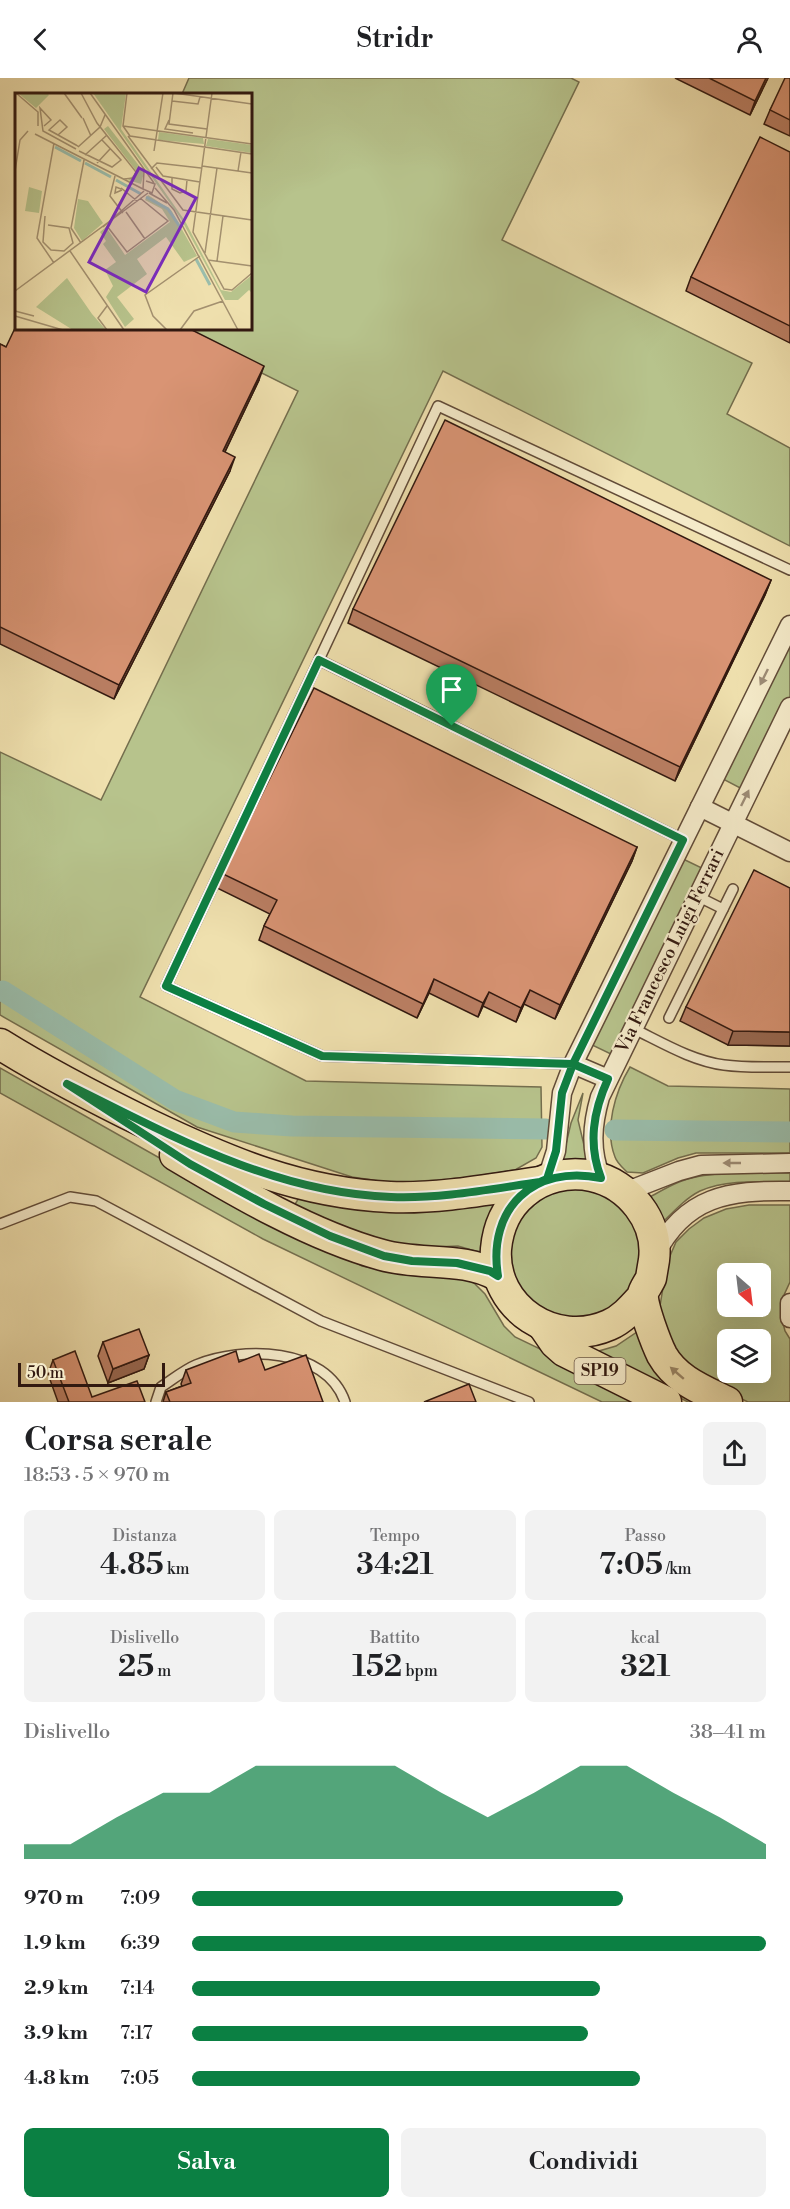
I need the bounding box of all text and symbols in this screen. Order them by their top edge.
text: Stridr [357,22,433,56]
icon: back [24,23,57,56]
icon: person [733,23,766,56]
inset map [15,93,252,330]
pin [426,664,477,726]
one-way arrow [759,669,769,686]
icon: arrive [435,673,468,706]
one-way arrow [740,790,750,807]
street label: Via Francesco Luigi Ferrari [610,845,730,1058]
one-way arrow [722,1158,741,1168]
north arrow [717,1263,771,1317]
map controls [717,1263,771,1383]
button: layers [717,1329,771,1383]
road number: SP19 [574,1358,626,1384]
scale bar [18,1360,165,1388]
text: 50 m [27,1363,64,1383]
one-way arrow [669,1366,685,1379]
text: Corsa serale [24,1420,212,1461]
button: share [703,1422,766,1485]
text: 18:53 · 5 × 970 m [24,1463,170,1488]
text: Distanza [113,1526,177,1546]
text: Tempo [370,1526,420,1546]
text: Passo [625,1526,666,1546]
text: 4.85 [100,1546,164,1584]
text: 34:21 [356,1546,434,1584]
text: 7:05 [599,1546,663,1584]
text: km [164,1559,189,1579]
text: /km [663,1559,692,1579]
text: Dislivello [110,1628,179,1648]
text: Battito [370,1628,420,1648]
text: kcal [631,1628,660,1648]
text: 25 [118,1648,154,1686]
text: 152 [352,1648,402,1686]
text: 321 [620,1648,670,1686]
text: m [154,1661,171,1681]
text: bpm [402,1661,438,1681]
text: Dislivello [24,1720,110,1745]
text: 38–41 m [690,1720,766,1745]
text: 970 m [24,1886,84,1911]
text: 7:09 [120,1886,160,1911]
text: 1.9 km [24,1931,86,1956]
text: 6:39 [120,1931,160,1956]
text: 2.9 km [24,1976,88,2001]
text: 7:14 [120,1976,155,2001]
text: 3.9 km [24,2021,88,2046]
text: 7:17 [120,2021,153,2046]
text: 4.8 km [24,2066,89,2091]
text: 7:05 [120,2066,159,2091]
button: Salva [24,2128,389,2197]
button: Condividi [401,2128,766,2197]

